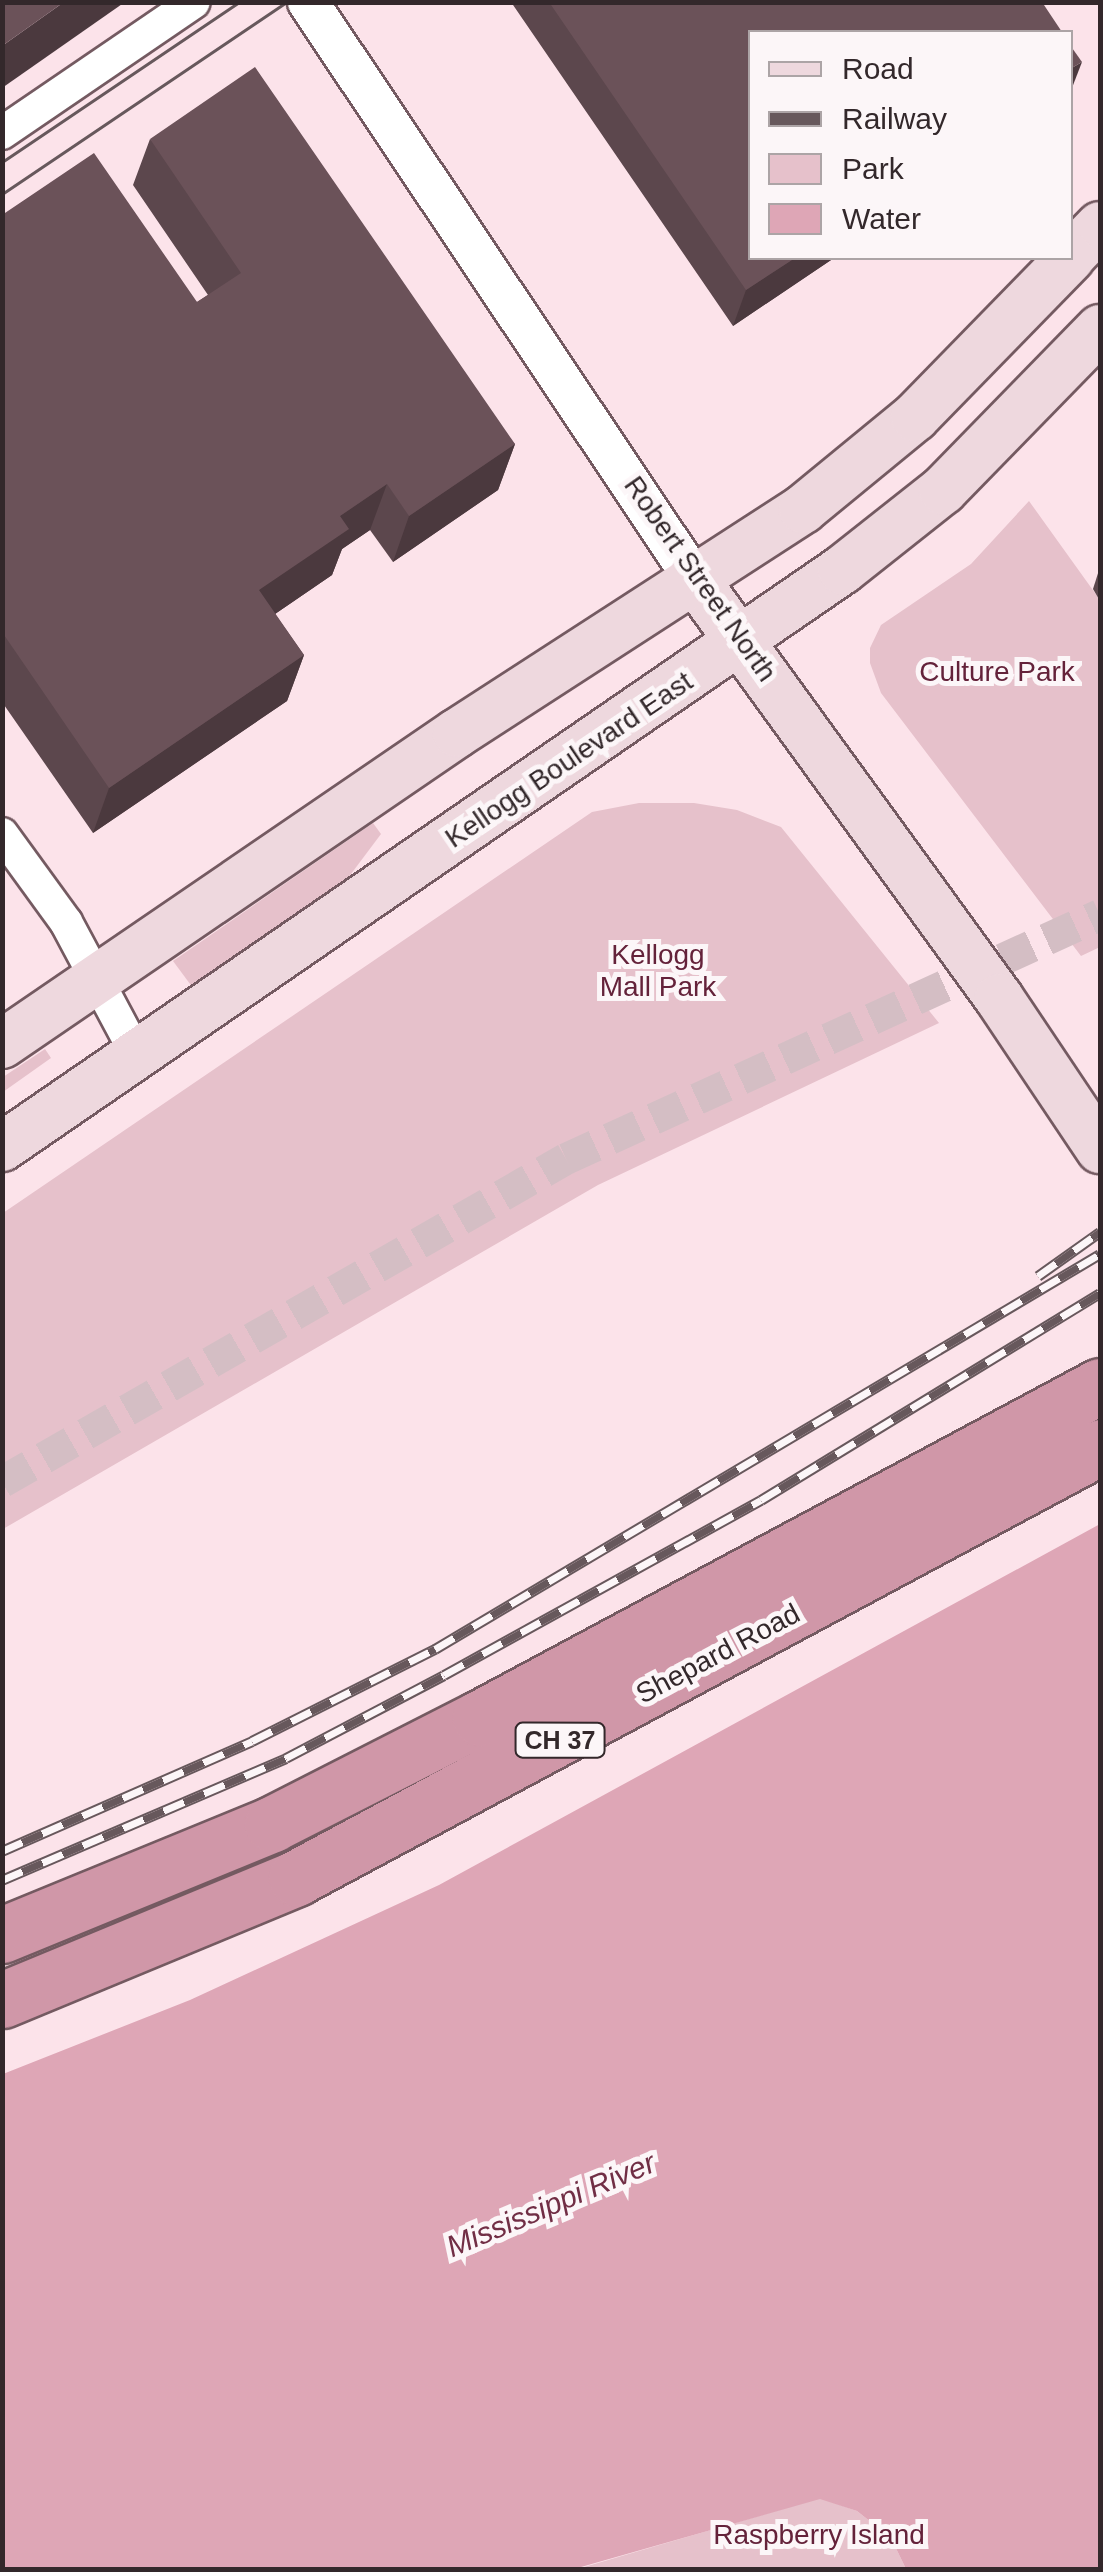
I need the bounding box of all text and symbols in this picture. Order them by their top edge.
legend [748,30,1073,260]
text: Road [842,52,914,85]
text: Railway [842,102,947,135]
text: Park [842,152,904,185]
text: Water [842,202,921,235]
street label: Robert Street North [617,470,783,688]
park label: Culture Park [919,655,1075,689]
street label: Kellogg Boulevard East [439,665,699,855]
park label: Kellogg Mall Park [600,938,716,1004]
street label: Shepard Road [630,1597,806,1711]
road number: CH 37 [512,1720,608,1760]
water label: Mississippi River [441,2145,661,2265]
park label: Raspberry Island [713,2518,925,2552]

